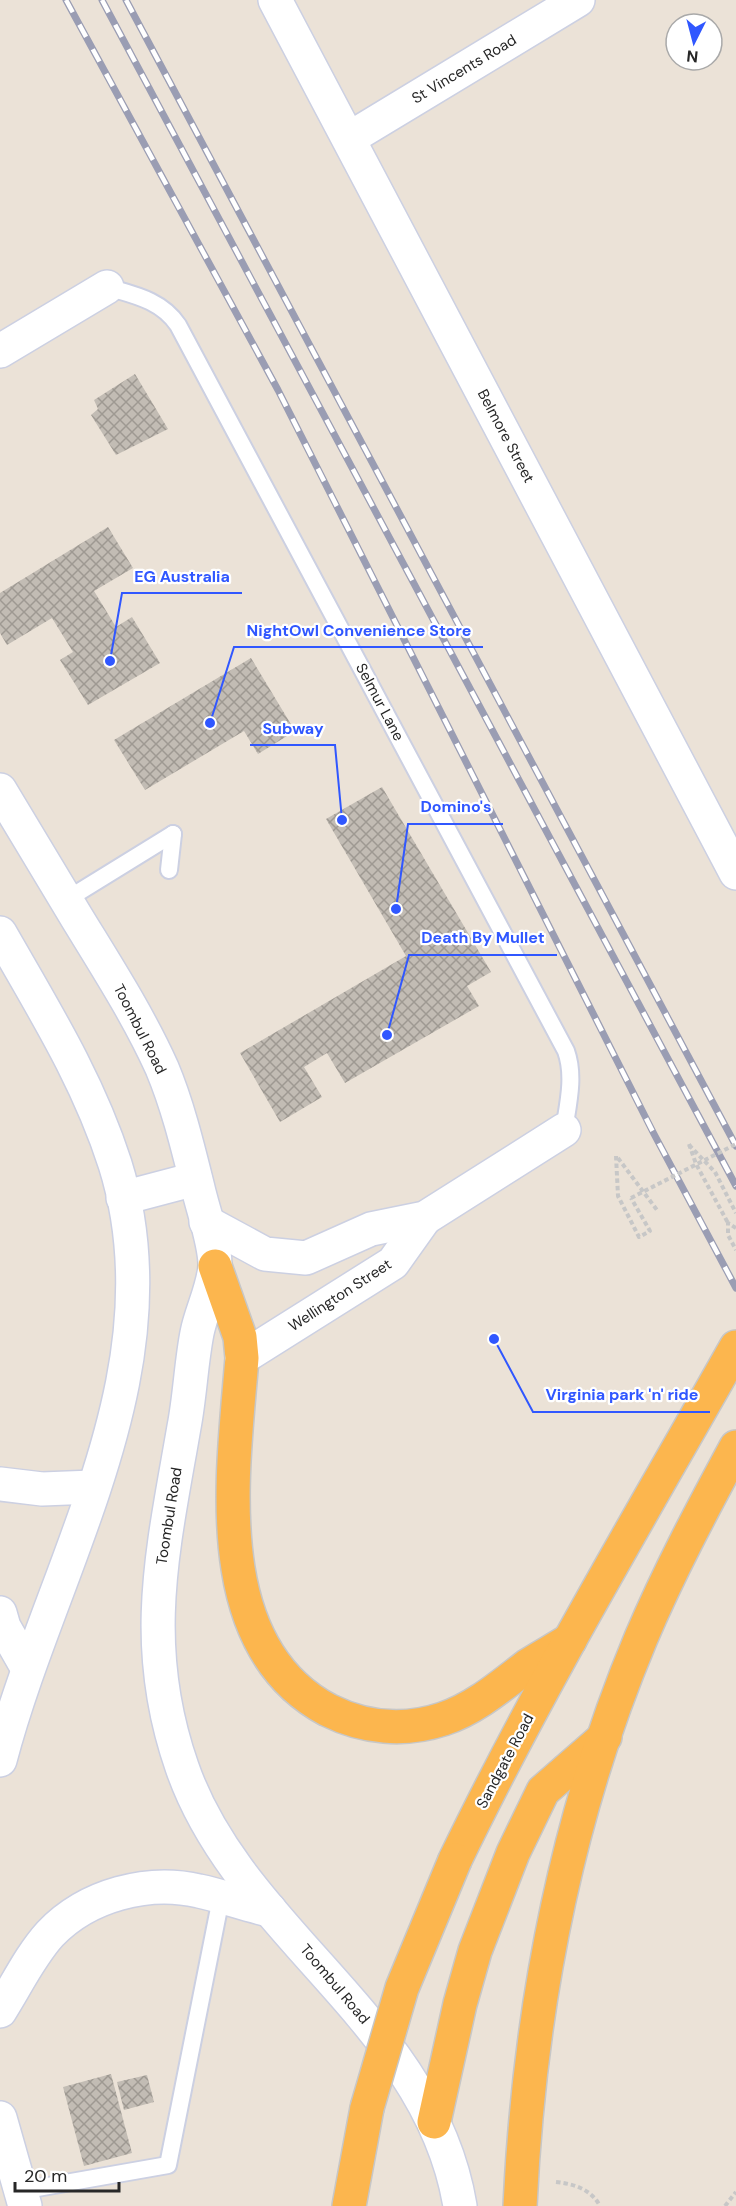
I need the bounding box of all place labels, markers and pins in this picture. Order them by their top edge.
callout: EG Australia [122,559,242,593]
callout: NightOwl Convenience Store [234,613,483,647]
callout: Subway [250,711,335,745]
callout: Domino's [408,790,503,824]
callout: Death By Mullet [409,921,557,955]
callout: Virginia park 'n' ride [533,1378,710,1412]

